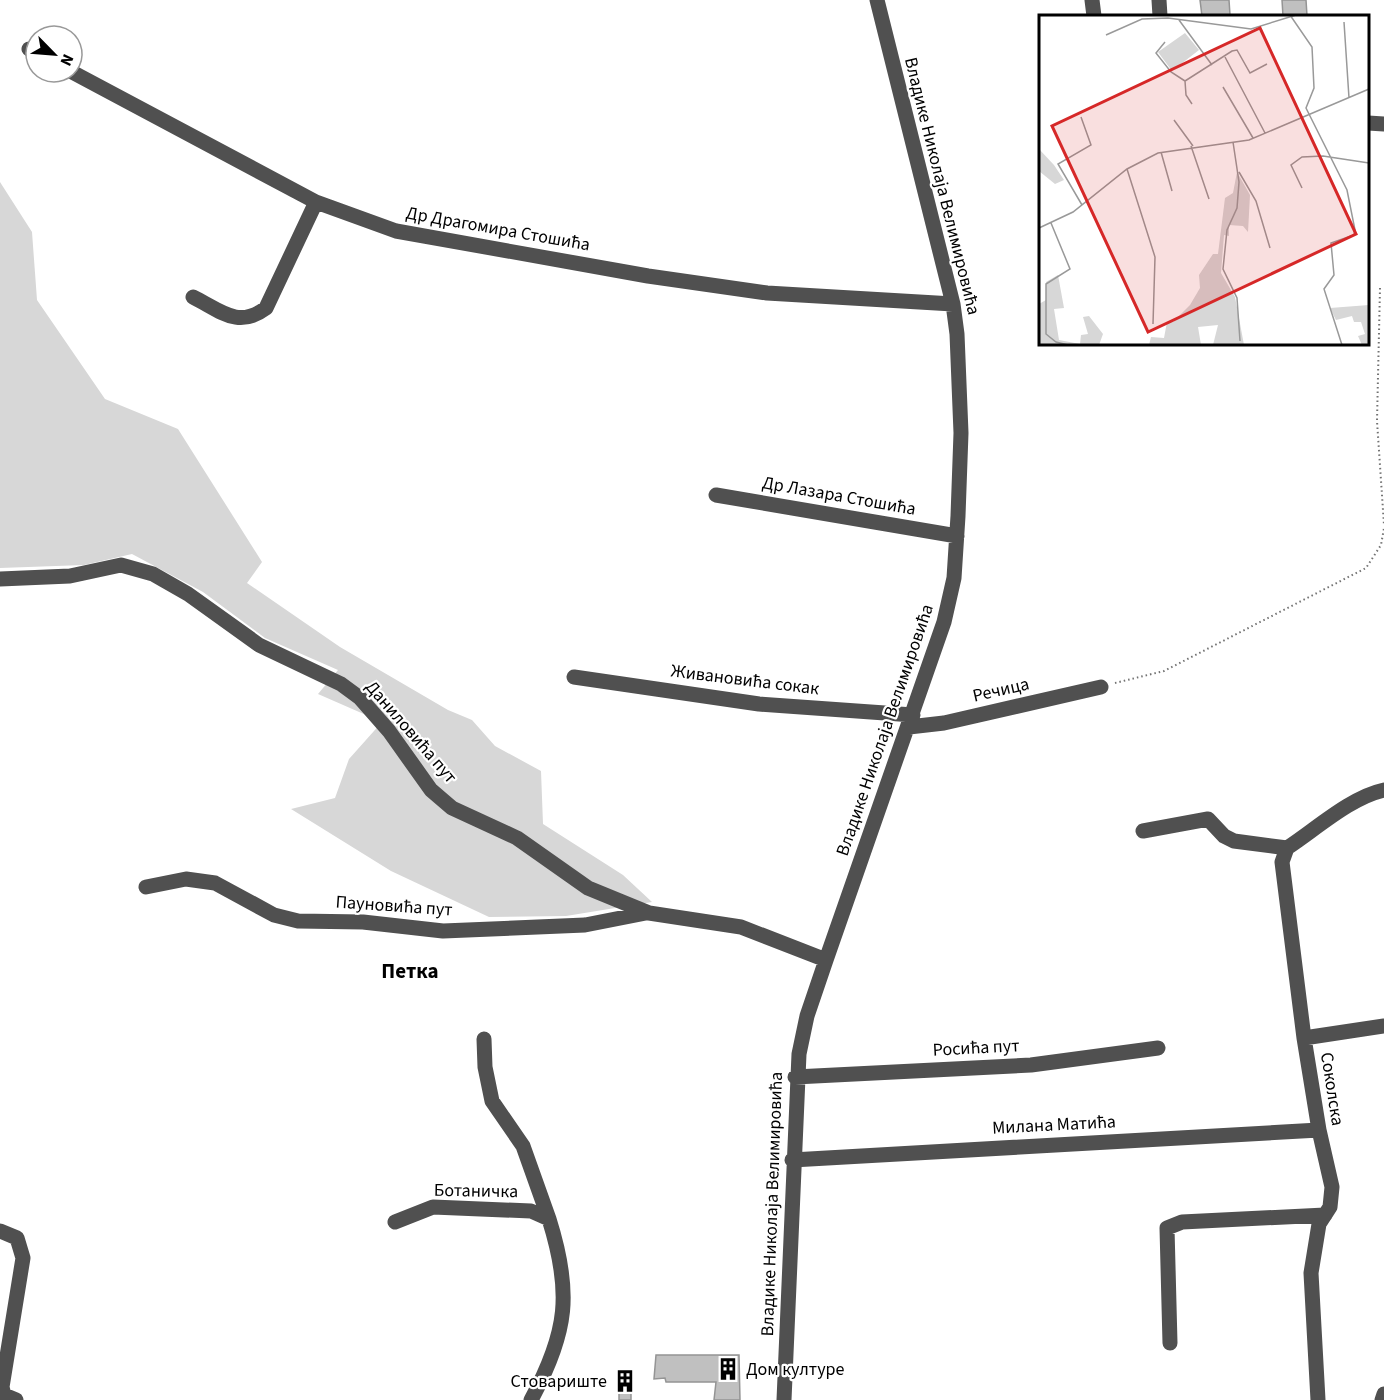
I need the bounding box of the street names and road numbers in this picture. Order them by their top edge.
street label: Владике Николаја Велимировића [898,55,986,317]
street label: Др Драгомира Стошића [404,201,592,257]
street label: Др Лазара Стошића [760,470,918,522]
street label: Владике Николаја Велимировића [830,601,940,859]
street label: Живановића сокак [669,659,821,702]
street label: Речица [970,671,1032,709]
street label: Даниловића пут [359,675,463,789]
street label: Пауновића пут [335,889,453,923]
street label: Росића пут [932,1033,1020,1063]
street label: Соколска [1314,1051,1350,1127]
street label: Владике Николаја Велимировића [755,1071,789,1337]
street label: Милана Матића [992,1109,1116,1141]
street label: Ботаничка [434,1178,518,1204]

